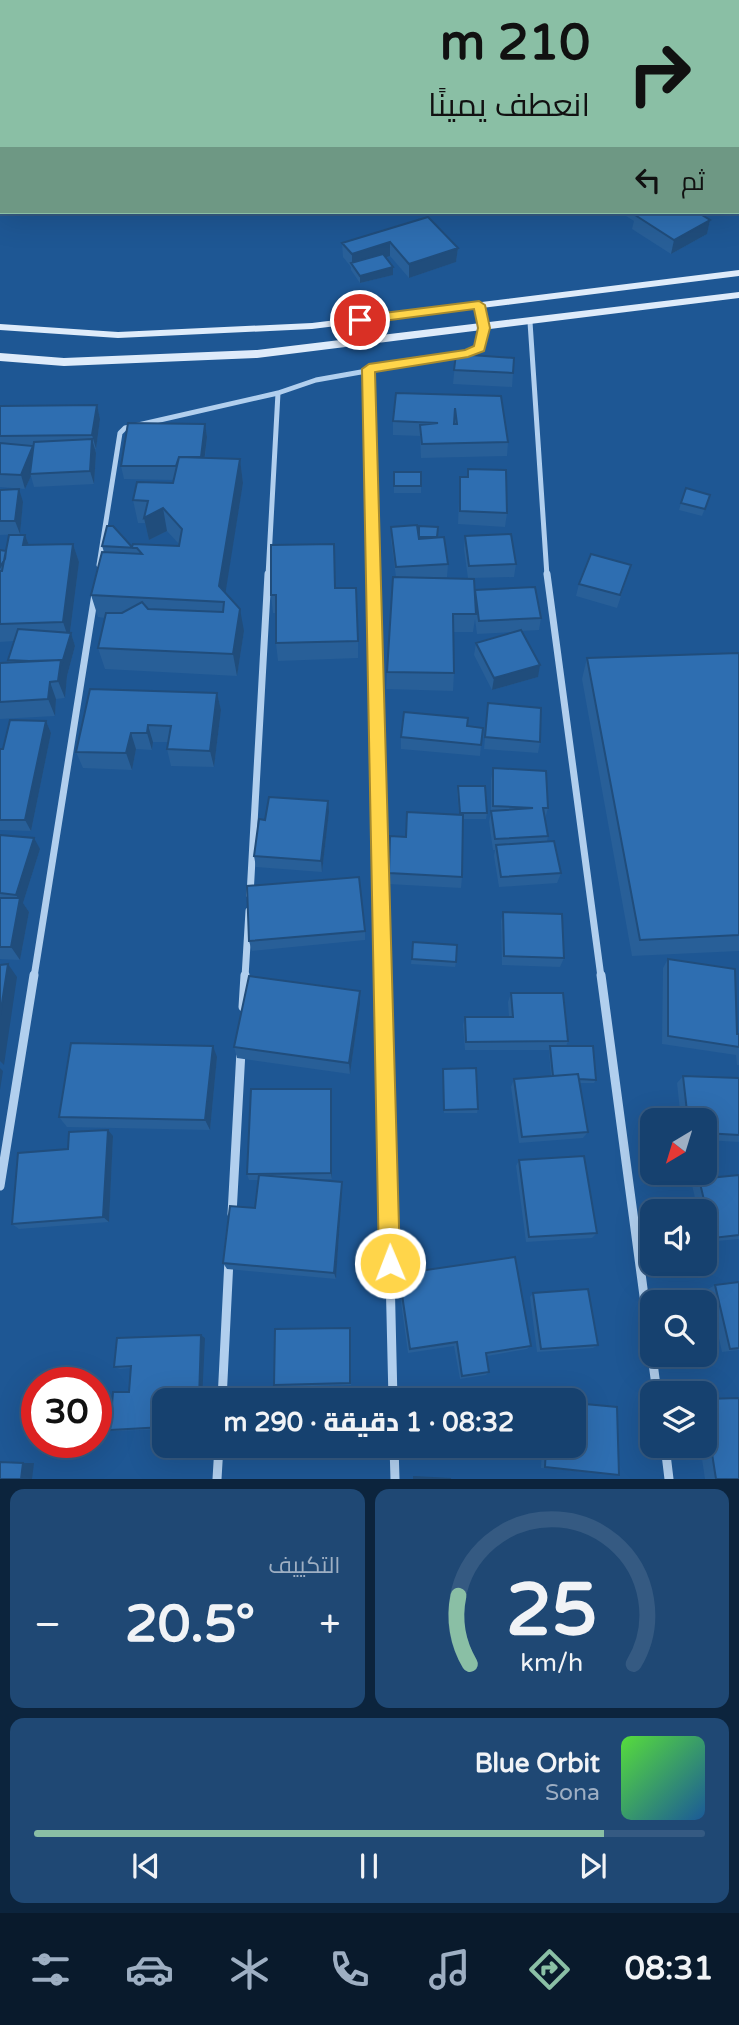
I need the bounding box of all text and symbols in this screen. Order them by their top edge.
text: 210 m [440,14,590,73]
icon: right [614,28,705,119]
text: انعطف يمينًا [428,87,590,125]
icon: left [629,161,667,199]
text: ثم [681,166,705,197]
pin [330,290,390,350]
icon: arrive [341,301,379,339]
north arrow [640,1108,718,1185]
map controls [640,1108,717,1458]
button: sound [640,1199,717,1276]
position arrow [353,1226,427,1300]
button: search [640,1290,717,1367]
speed limit sign: 30 [21,1367,112,1458]
button: layers [640,1381,717,1458]
text: 08:32 · 1 دقيقة · 290 m [224,1407,514,1438]
text: التكييف [268,1552,341,1580]
text: 25 [506,1568,597,1656]
text: 20.5° [125,1593,255,1656]
text: − [34,1602,61,1648]
text: + [319,1602,341,1648]
text: km/h [520,1648,583,1678]
text: Blue Orbit [475,1748,600,1779]
text: Sona [545,1779,600,1807]
icon: previous [127,1847,165,1885]
icon: pause [350,1847,388,1885]
icon: next [574,1847,612,1885]
icon: filters [26,1945,75,1994]
icon: car [125,1945,174,1994]
icon: climate [225,1945,274,1994]
icon: phone [325,1945,374,1994]
icon: music [425,1945,474,1994]
icon: directions [525,1945,574,1994]
text: 08:31 [625,1950,714,1988]

